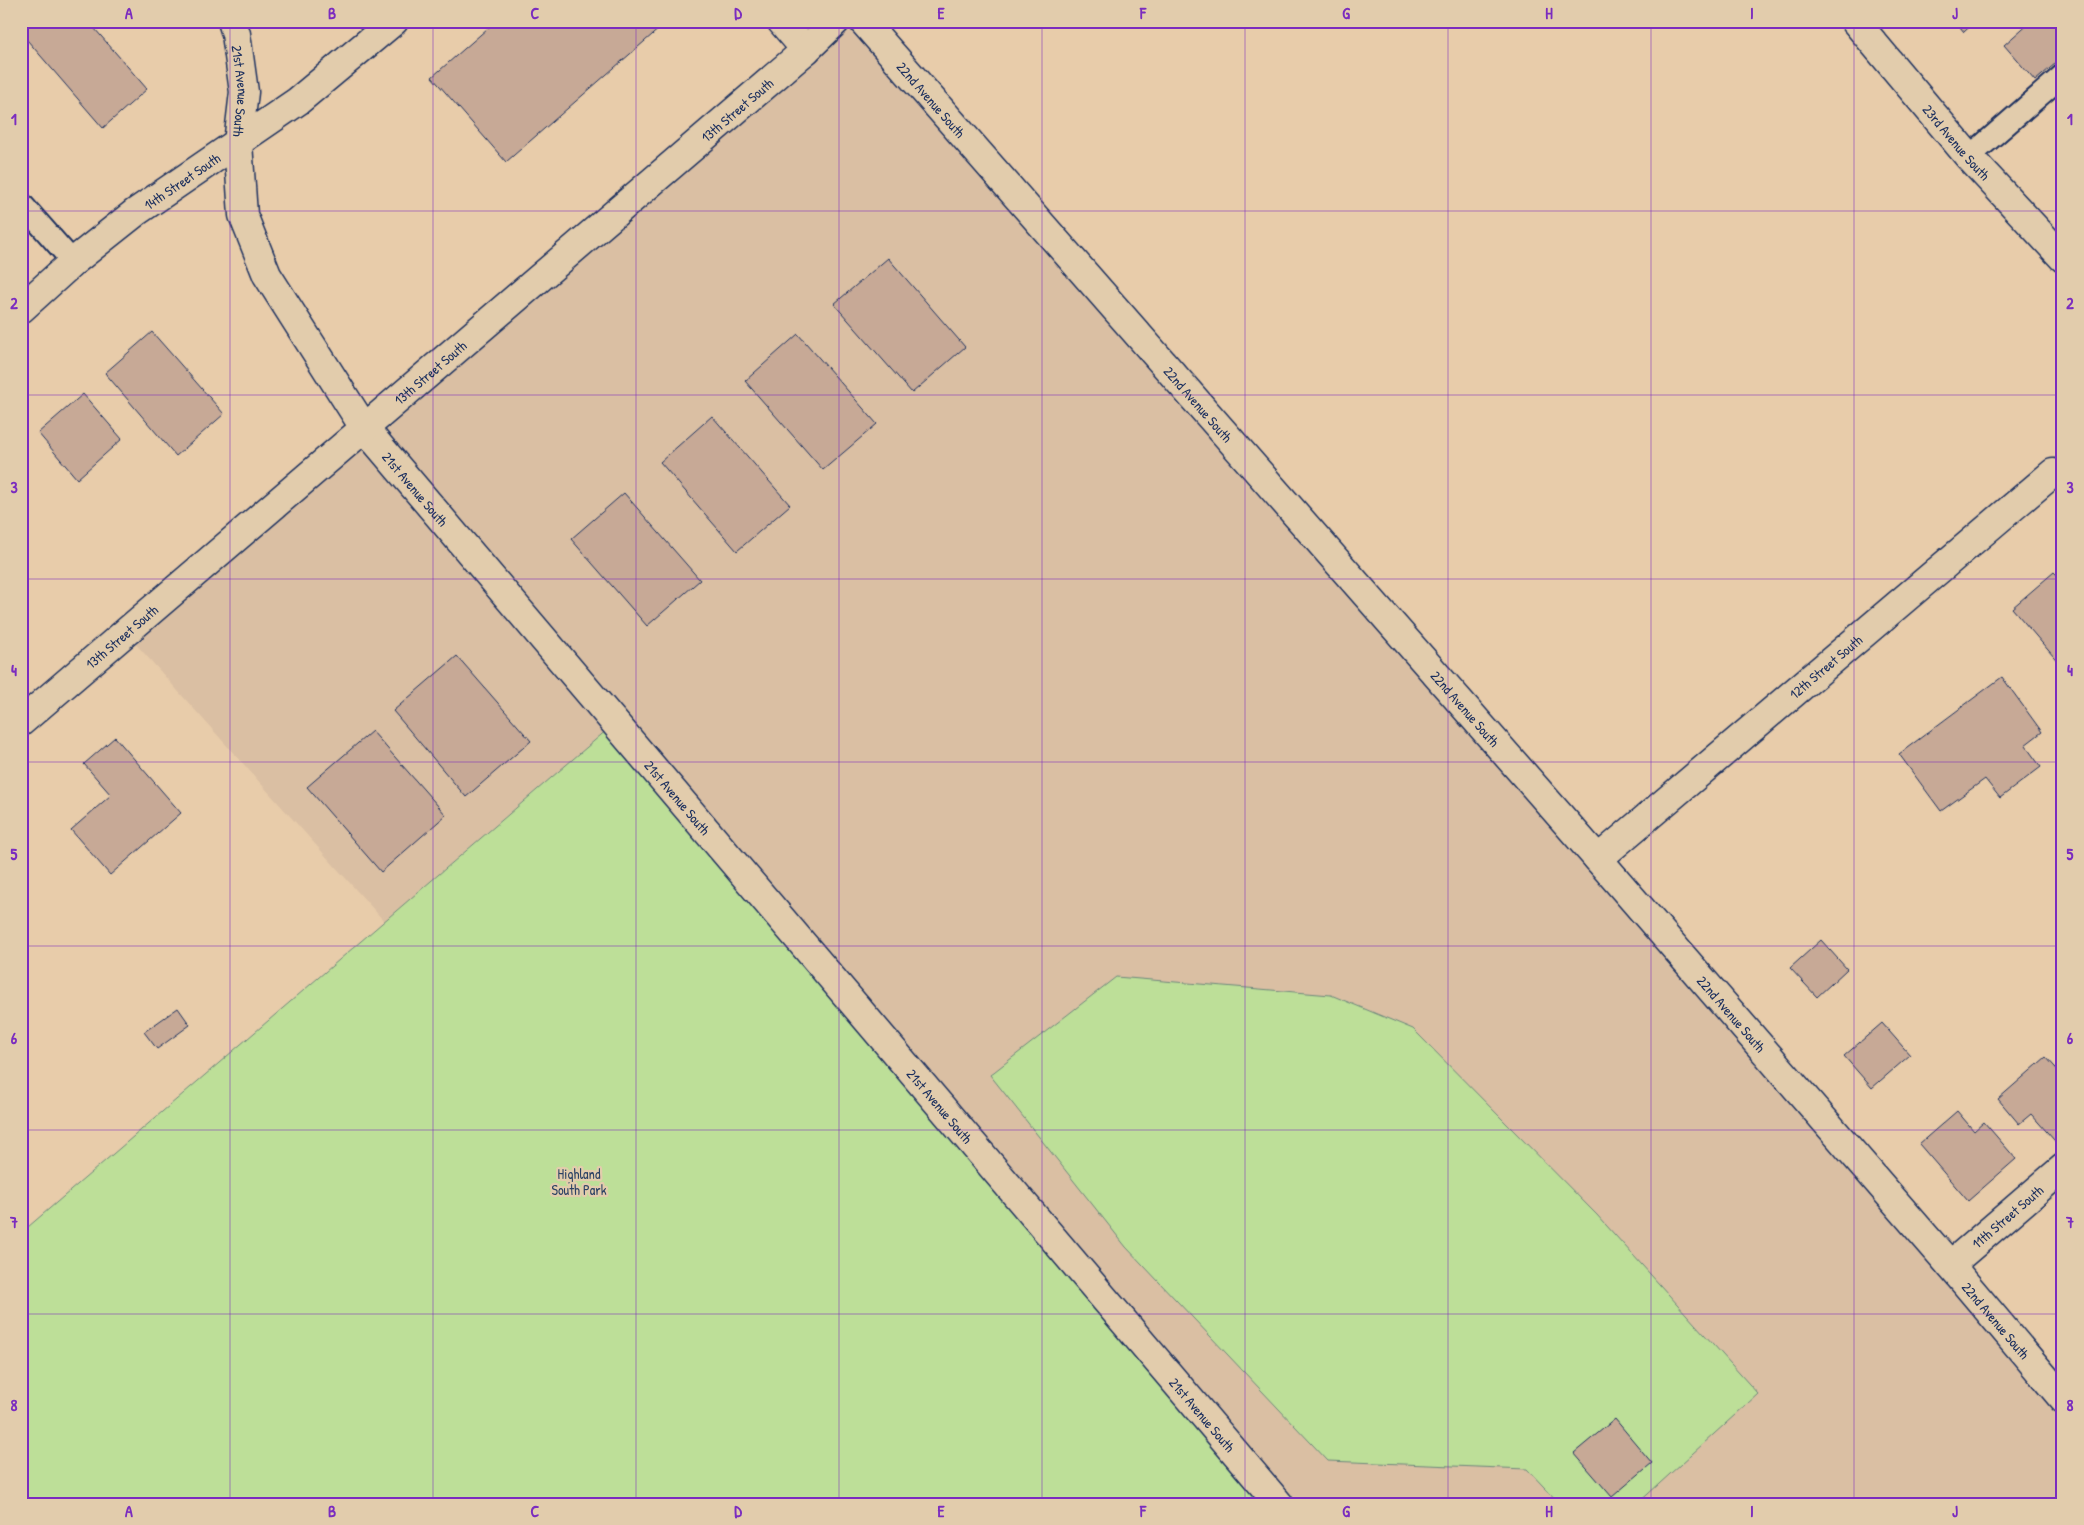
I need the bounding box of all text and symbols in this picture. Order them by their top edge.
text: A [125,2,133,24]
text: B [328,2,336,24]
text: C [531,2,540,24]
text: D [734,2,742,24]
text: E [937,2,945,24]
text: F [1139,2,1147,24]
text: G [1342,2,1350,24]
text: H [1545,2,1553,24]
text: I [1750,2,1754,24]
text: J [1952,2,1958,24]
street label: 21st Avenue South [228,44,254,138]
street label: 22nd Avenue South [893,57,970,141]
street label: 13th Street South [696,73,777,146]
street label: 23rd Avenue South [1919,100,1995,184]
text: 1 [11,108,17,130]
text: 1 [2067,108,2073,130]
street label: 14th Street South [140,148,224,214]
text: 2 [10,292,18,314]
text: 2 [2066,292,2074,314]
street label: 13th Street South [389,336,470,408]
street label: 22nd Avenue South [1160,362,1237,446]
street label: 21st Avenue South [378,447,453,530]
text: 3 [10,476,18,498]
text: 3 [2066,476,2074,498]
street label: 13th Street South [81,600,162,673]
street label: 12th Street South [1785,630,1866,703]
text: 4 [11,659,17,681]
text: 4 [2067,659,2073,681]
street label: 22nd Avenue South [1427,666,1504,750]
street label: 21st Avenue South [641,756,715,839]
text: 5 [11,843,18,865]
text: 5 [2067,843,2074,865]
street label: 22nd Avenue South [1693,971,1770,1056]
text: 6 [11,1027,18,1049]
text: 6 [2067,1027,2074,1049]
street label: 21st Avenue South [903,1064,978,1147]
park label: Highland South Park [551,1164,607,1199]
street label: 11th Street South [1967,1180,2047,1252]
text: 7 [9,1211,18,1233]
text: 7 [2065,1211,2074,1233]
street label: 22nd Avenue South [1958,1277,2034,1363]
street label: 21st Avenue South [1166,1373,1240,1456]
text: 8 [11,1394,18,1416]
text: 8 [2067,1394,2074,1416]
text: A [125,1500,133,1522]
text: B [328,1500,336,1522]
text: C [531,1500,540,1522]
text: D [734,1500,742,1522]
text: E [937,1500,945,1522]
text: F [1139,1500,1147,1522]
text: G [1342,1500,1350,1522]
text: H [1545,1500,1553,1522]
text: I [1750,1500,1754,1522]
text: J [1952,1500,1958,1522]

